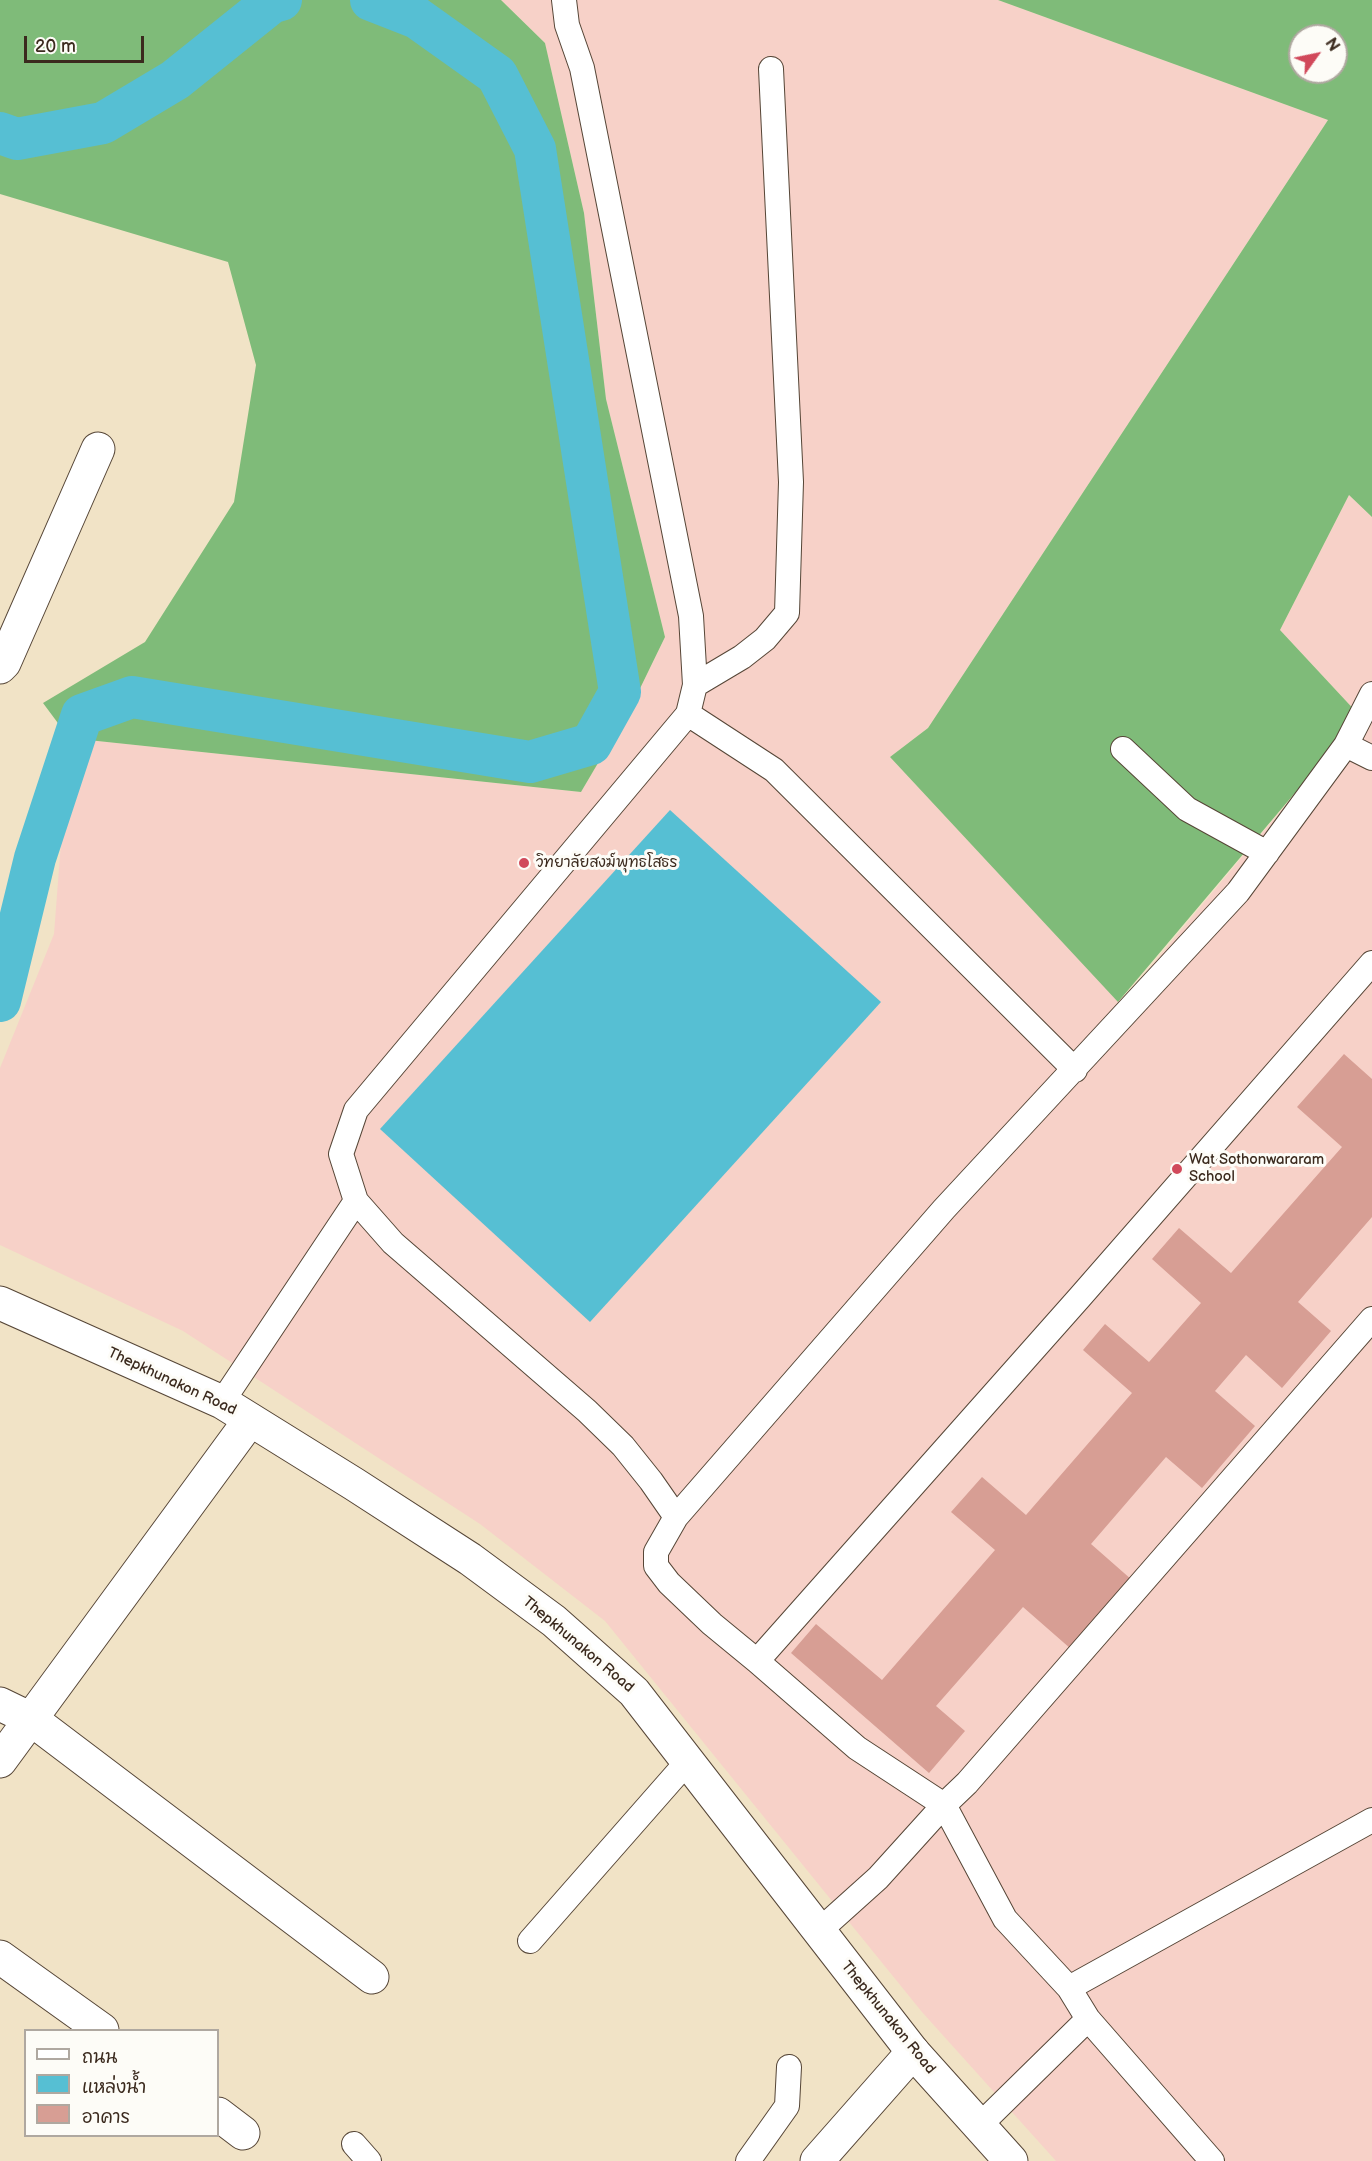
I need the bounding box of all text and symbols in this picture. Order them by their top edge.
scale bar [27,24,147,62]
north arrow [1288,24,1348,84]
text: N [1321,35,1343,55]
text: 20 m [35,36,76,57]
place label: วิทยาลัยสงฆ์พุทธโสธร [536,854,677,872]
marker: วิทยาลัยสงฆ์พุทธโสธร [517,856,531,870]
place label: Wat Sothonwararam School [1189,1151,1324,1186]
marker: Wat Sothonwararam School [1170,1162,1184,1176]
street label: Thepkhunakon Road [105,1344,239,1420]
street label: Thepkhunakon Road [519,1593,637,1697]
street label: Thepkhunakon Road [837,1958,939,2078]
legend [24,2029,219,2137]
text: ถนน [82,2047,117,2068]
text: แหล่งน้ำ [82,2077,146,2098]
text: อาคาร [82,2107,130,2128]

